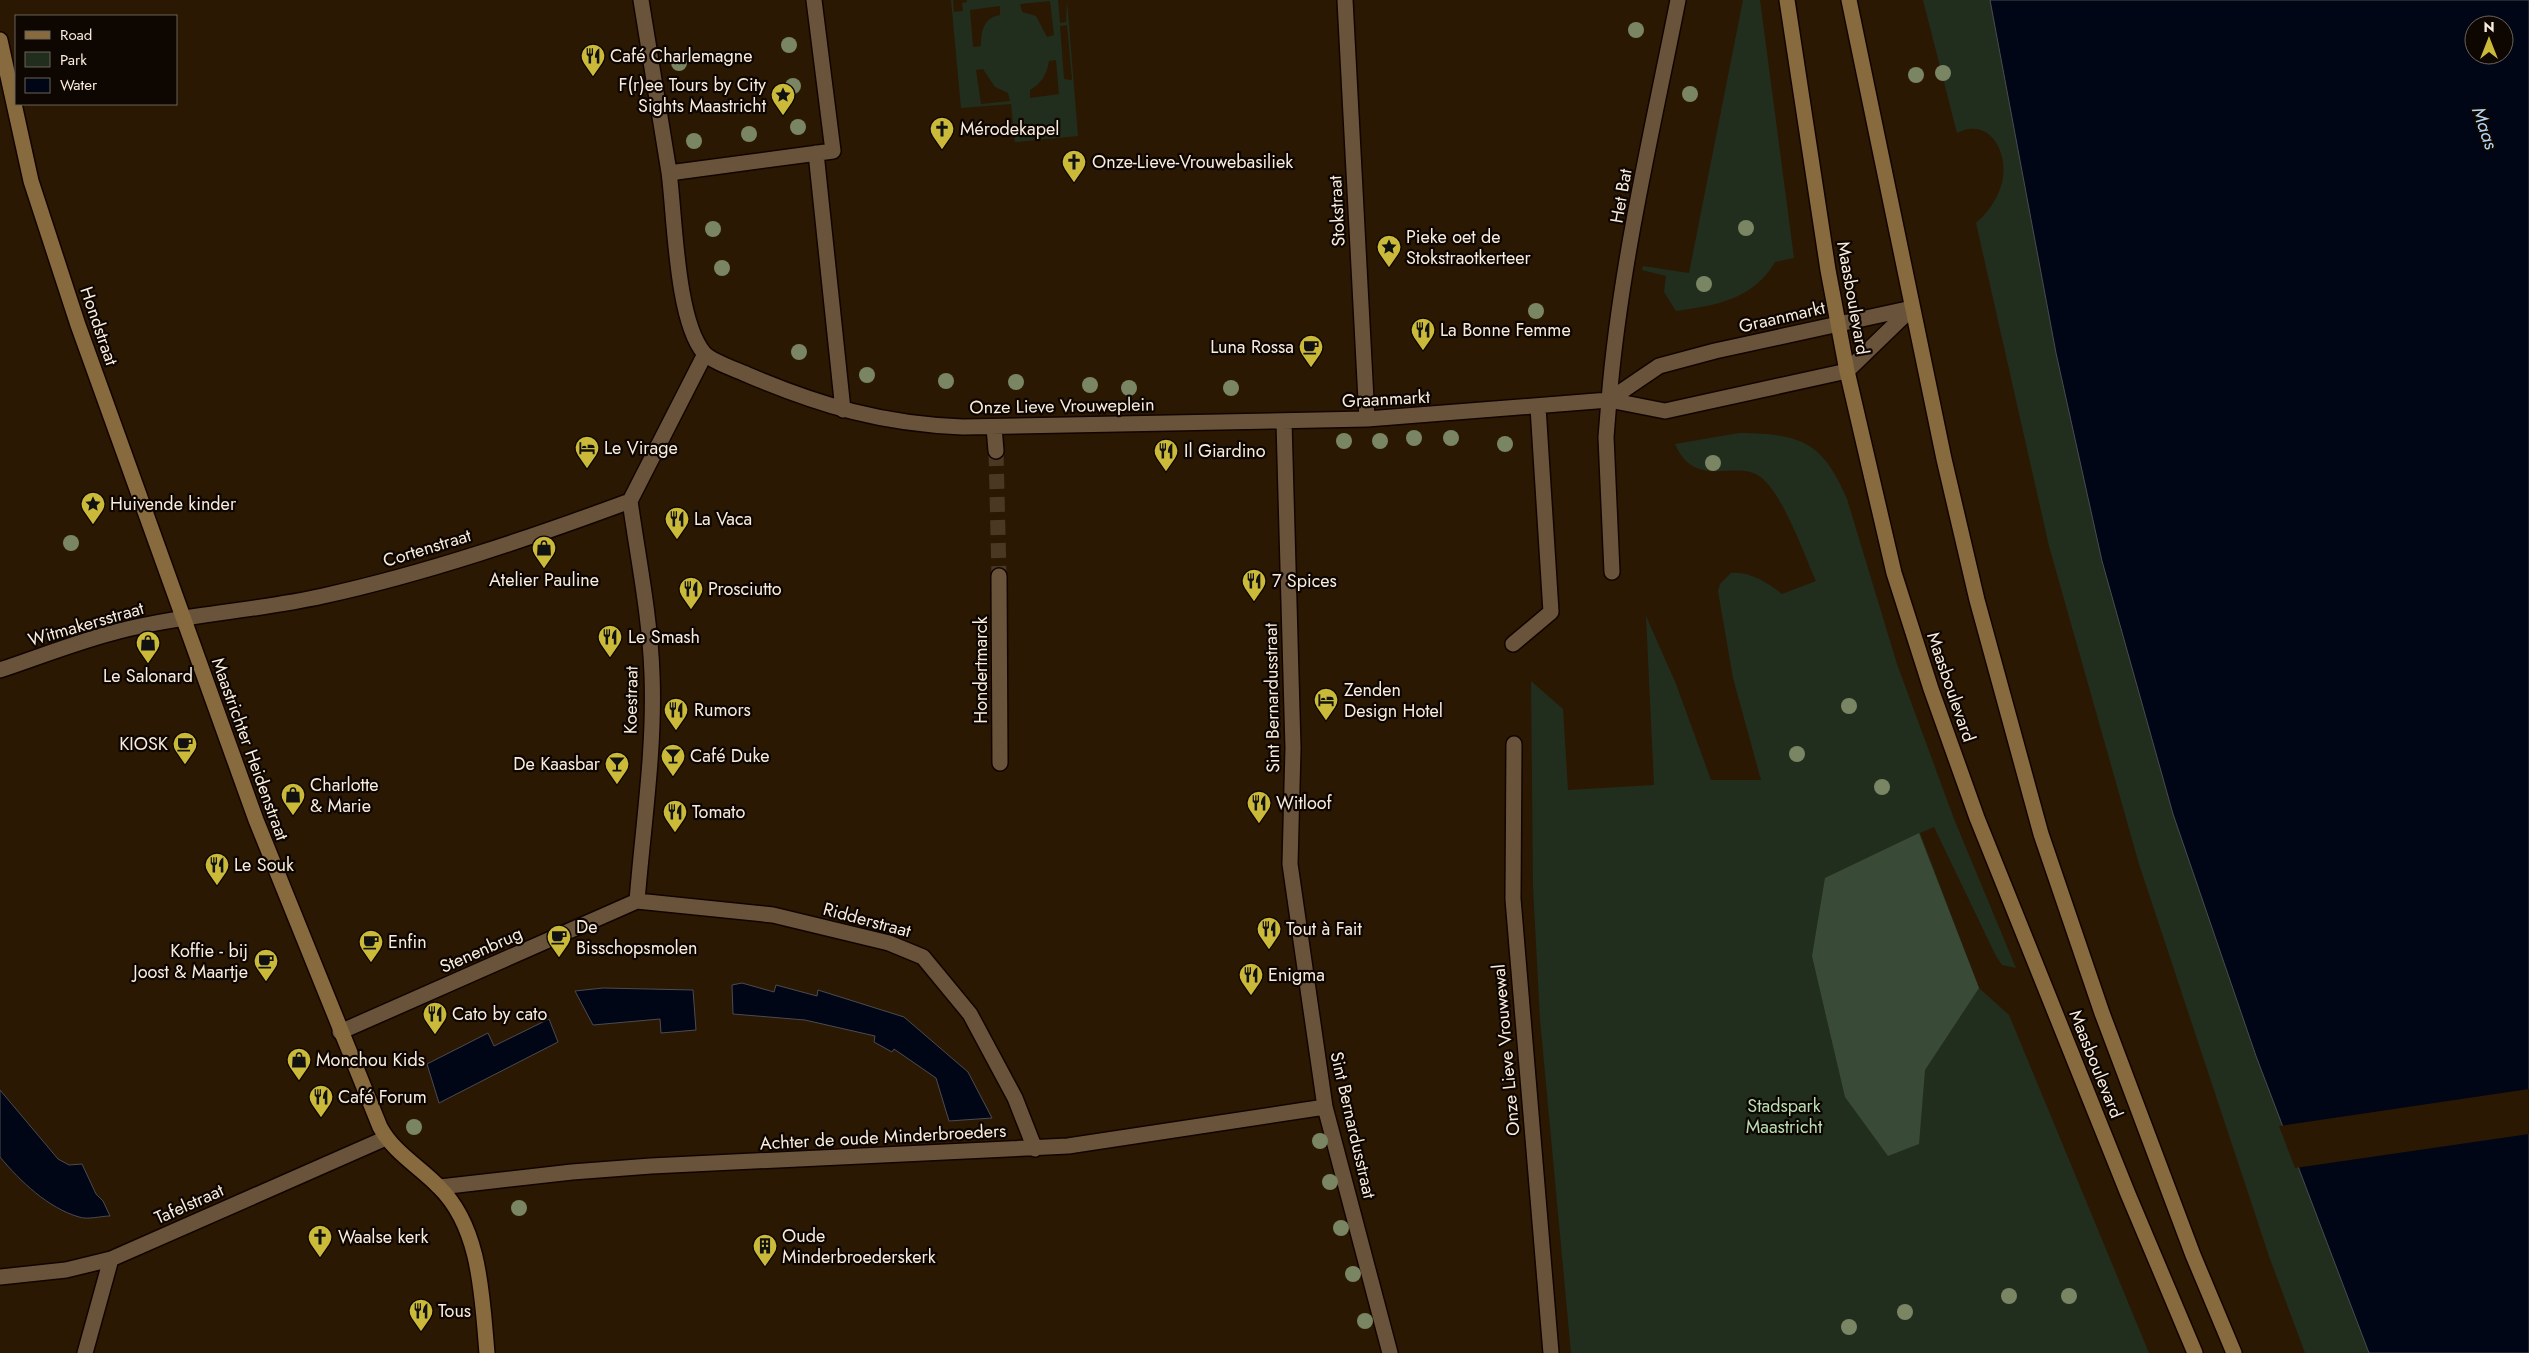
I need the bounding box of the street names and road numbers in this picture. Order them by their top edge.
street label: Het Bat [1603,166,1639,225]
street label: Stokstraat [1322,174,1352,247]
street label: Maasboulevard [1830,239,1876,357]
street label: Hondstraat [73,283,125,370]
street label: Graanmarkt [1736,294,1828,340]
street label: Graanmarkt [1341,384,1431,414]
street label: Onze Lieve Vrouweplein [969,391,1155,421]
street label: Cortenstraat [380,522,475,574]
street label: Witmakersstraat [25,595,148,653]
street label: Hondertmarck [968,616,994,724]
street label: Sint Bernardusstraat [1258,622,1286,773]
street label: Maasboulevard [1920,628,1982,746]
street label: Maastrichter Heidenstraat [205,654,295,845]
street label: Koestraat [617,665,645,734]
street label: Ridderstraat [820,896,915,944]
street label: Stenenbrug [436,920,526,980]
street label: Onze Lieve Vrouwewal [1486,963,1526,1137]
street label: Maasboulevard [2062,1006,2130,1122]
street label: Sint Bernardusstraat [1323,1049,1383,1202]
street label: Achter de oude Minderbroeders [759,1118,1007,1156]
street label: Tafelstraat [150,1177,228,1231]

